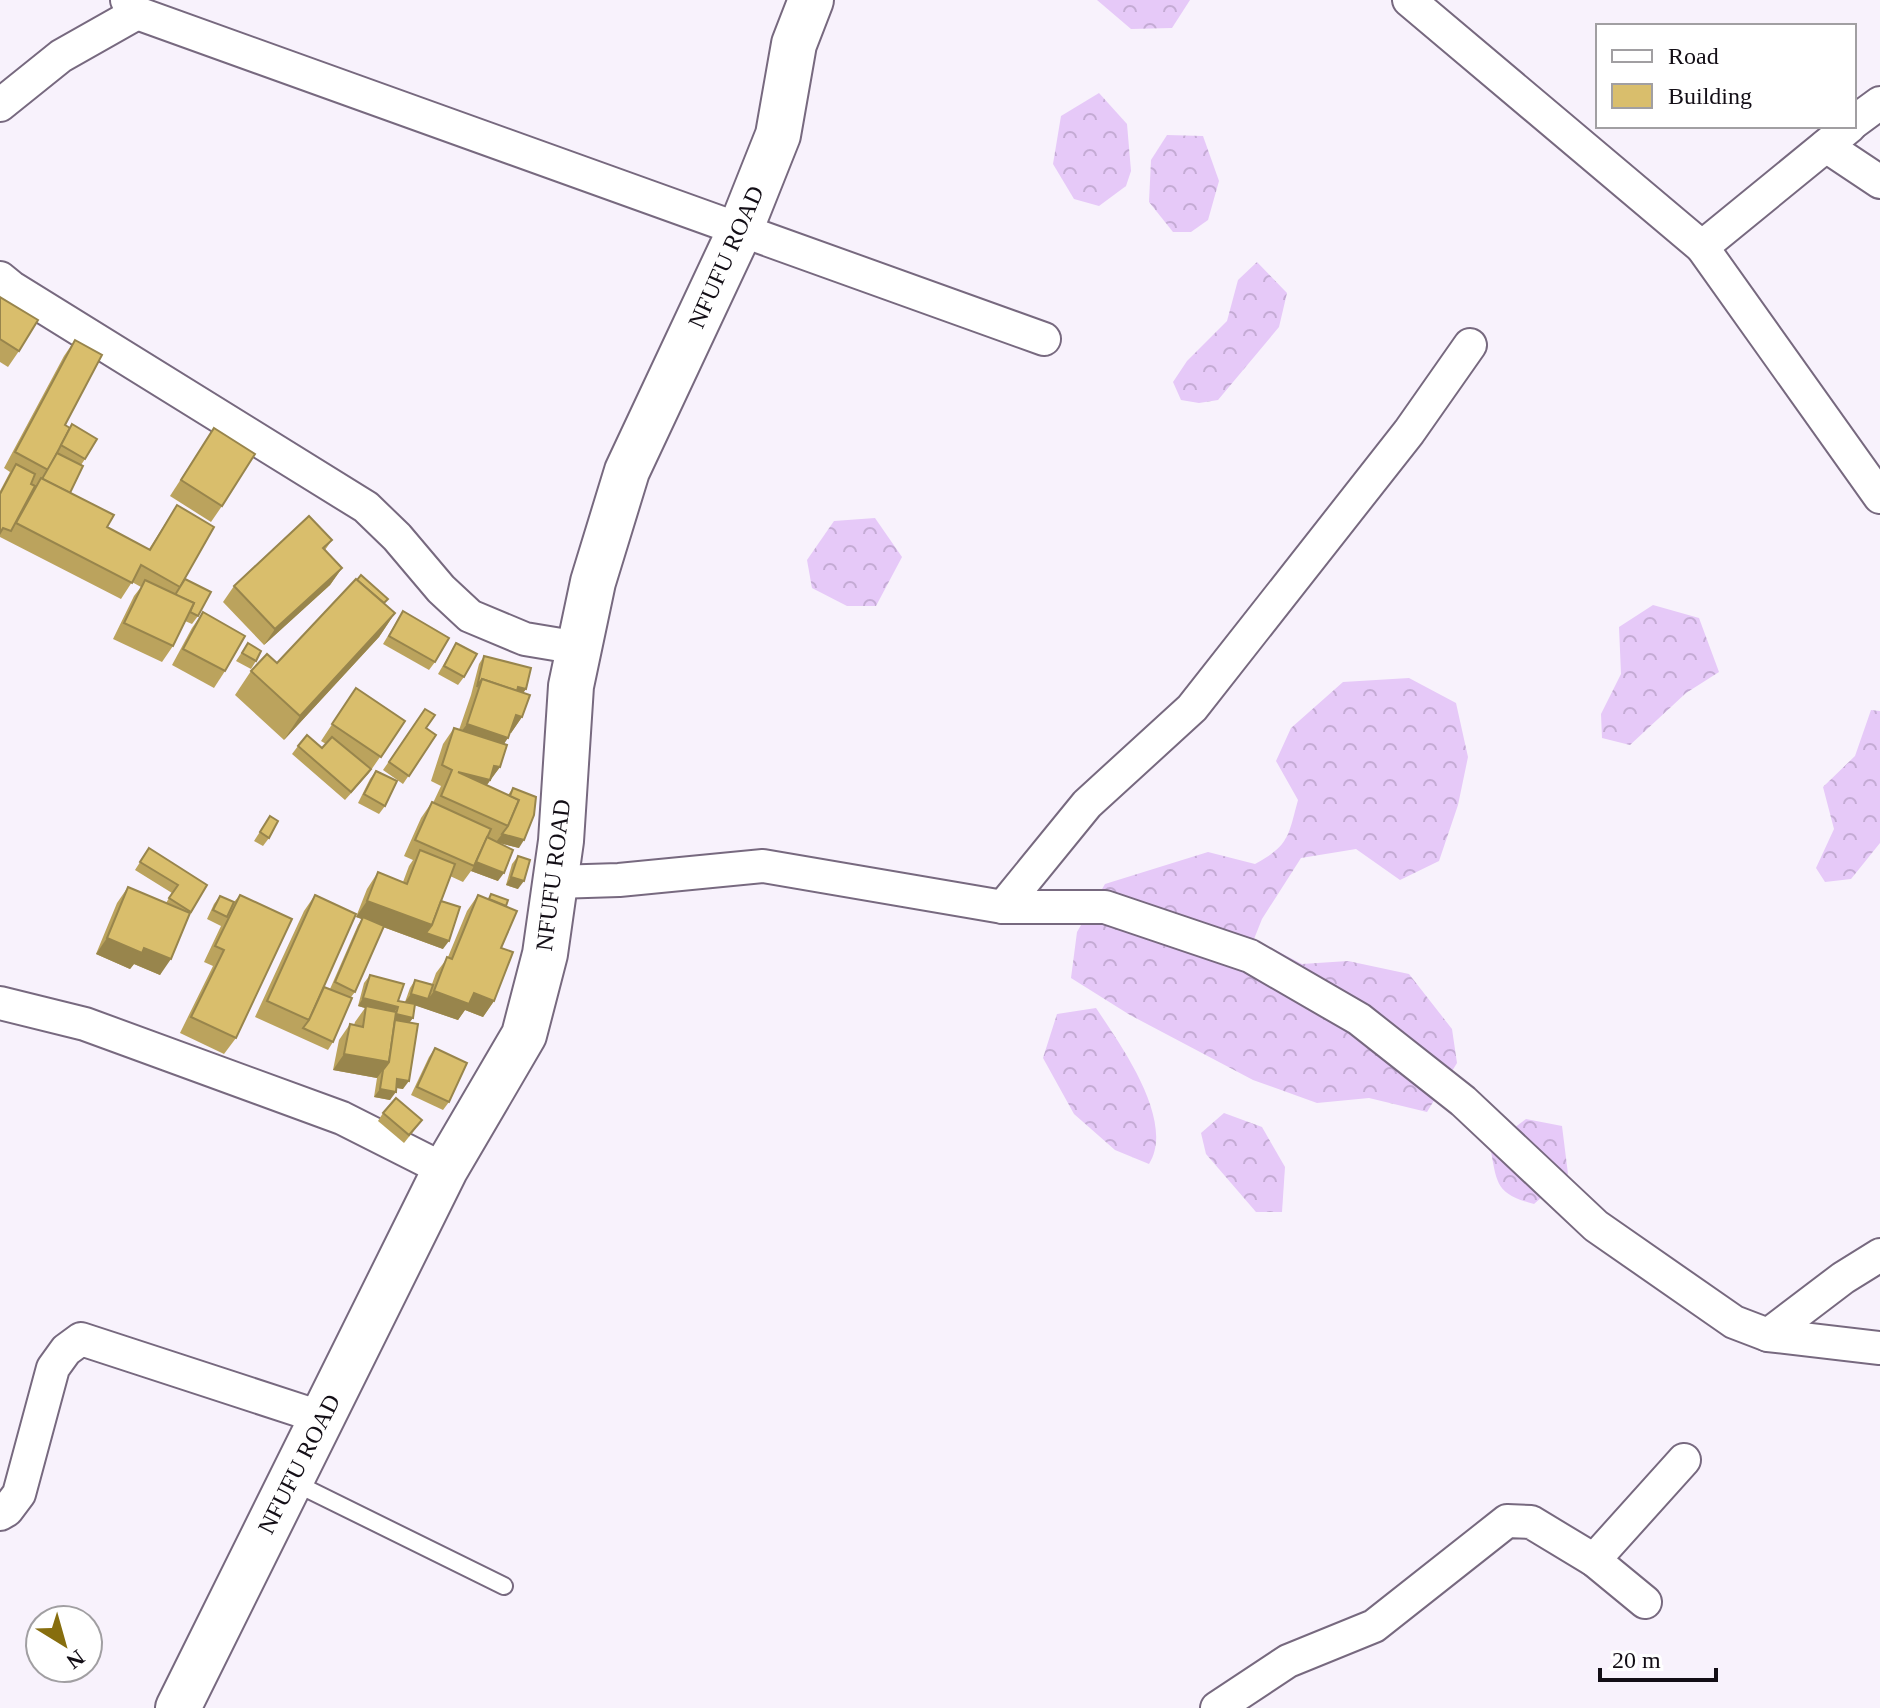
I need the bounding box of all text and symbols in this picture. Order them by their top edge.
legend [1596,24,1856,128]
text: Road [1668,43,1719,69]
text: Building [1668,83,1752,109]
street label: NFUFU ROAD [683,182,769,332]
street label: NFUFU ROAD [531,798,575,952]
street label: NFUFU ROAD [253,1390,345,1538]
north arrow [24,1604,104,1684]
scale bar [1600,1632,1716,1682]
text: N [62,1645,90,1674]
text: 20 m [1612,1647,1661,1673]

